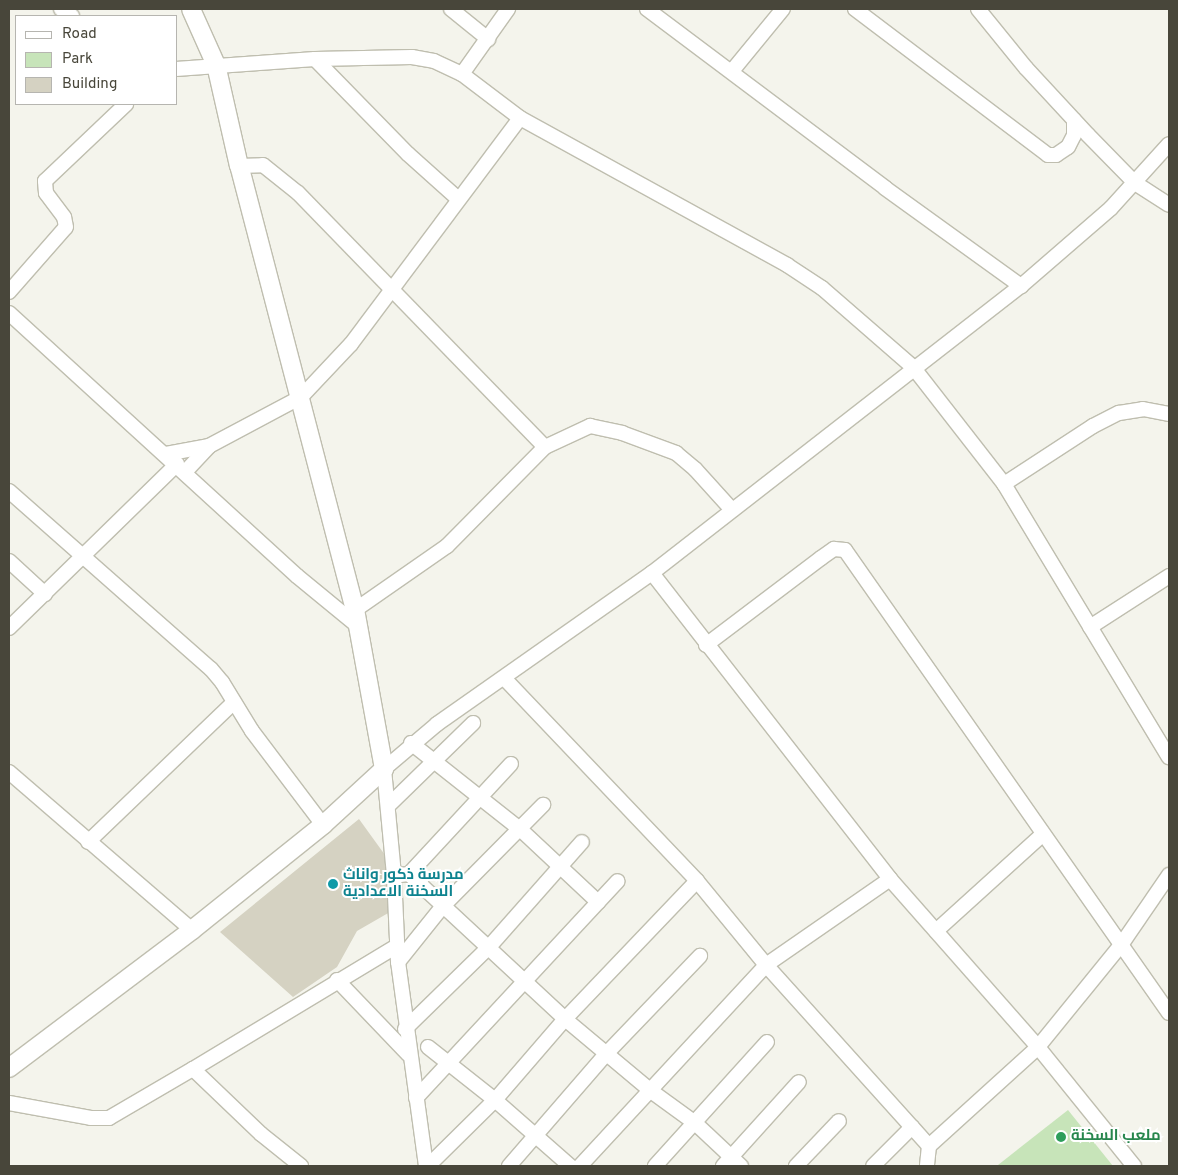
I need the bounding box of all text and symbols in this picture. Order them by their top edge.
legend [15,15,178,105]
text: Road [62,25,97,44]
text: Park [62,50,93,69]
text: Building [62,75,117,94]
place label: مدرسة ذكور واناث السخنة الاعدادية [343,866,464,901]
marker: مدرسة ذكور واناث السخنة الاعدادية [327,878,339,890]
place label: ملعب السخنة [1071,1128,1161,1146]
marker: ملعب السخنة [1055,1131,1067,1143]

